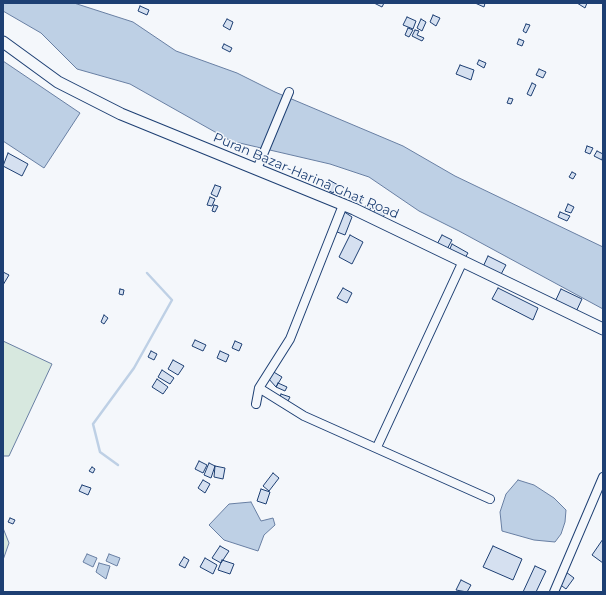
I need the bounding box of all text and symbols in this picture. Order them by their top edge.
street label: Puran Bazar-Harina Ghat Road [211,130,401,222]

